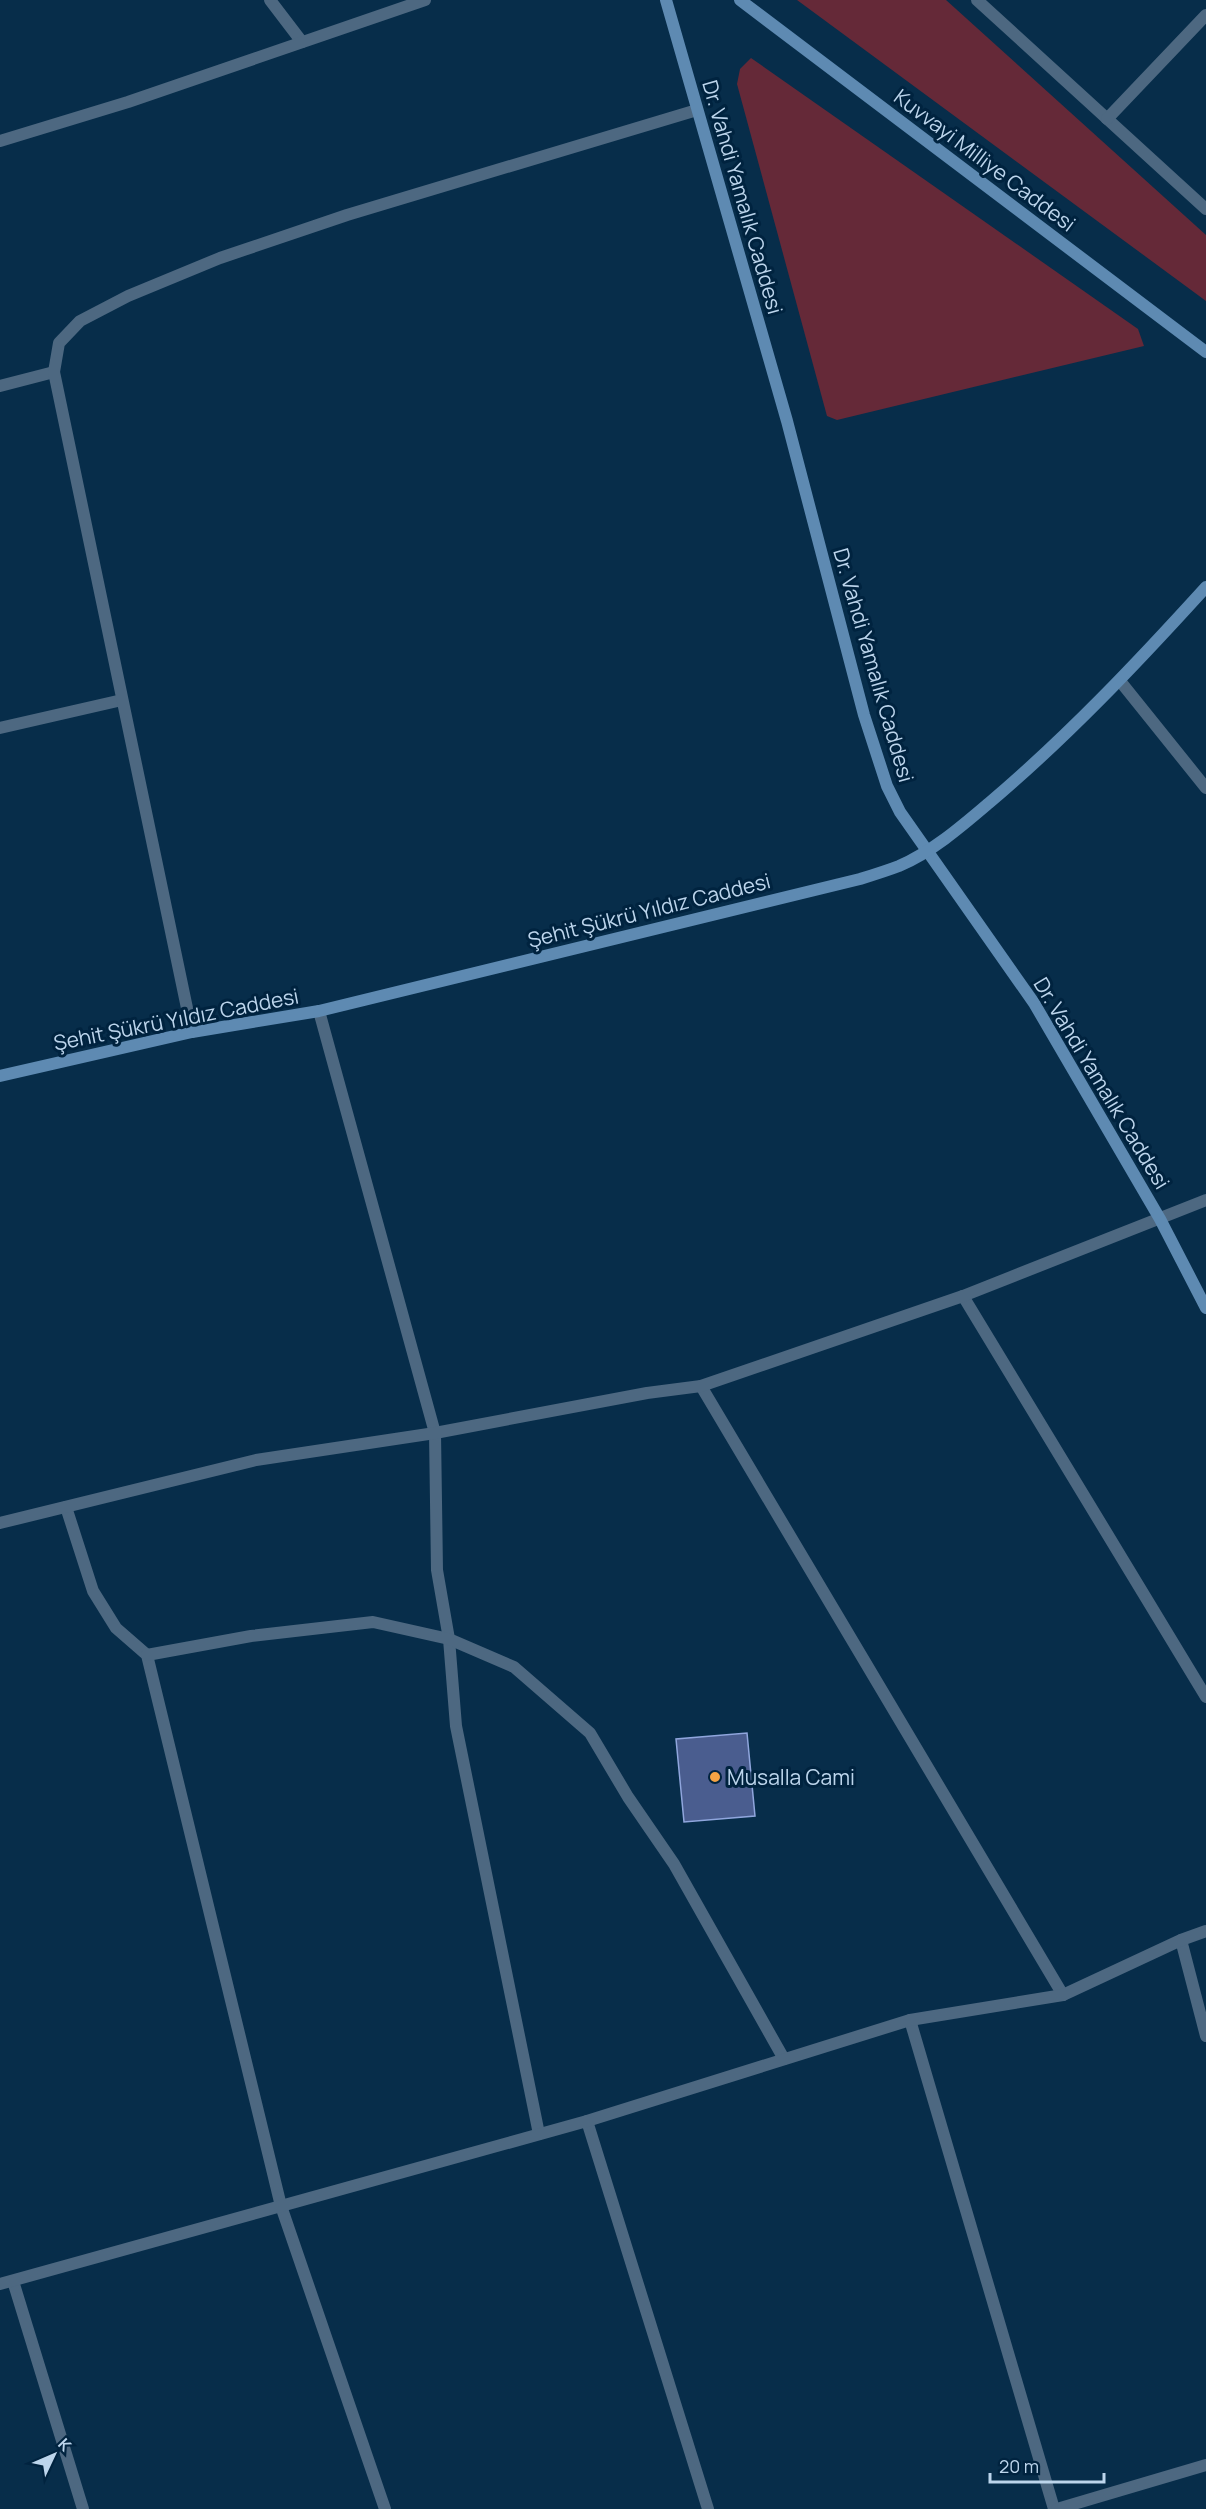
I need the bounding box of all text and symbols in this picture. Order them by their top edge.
street label: Dr. Vahdi Yamalık Caddesi [696,77,790,317]
street label: Kuvvayi Milliye Caddesi [889,83,1081,237]
street label: Dr. Vahdi Yamalık Caddesi [827,545,921,785]
street label: Şehit Şükrü Yıldız Caddesi [525,866,773,954]
street label: Dr. Vahdi Yamalık Caddesi [1028,972,1176,1194]
street label: Şehit Şükrü Yıldız Caddesi [51,981,301,1057]
place label: Musalla Cami [727,1763,855,1791]
marker: Musalla Cami [708,1770,722,1784]
north arrow [24,2425,84,2485]
text: K [53,2433,77,2456]
scale bar [990,2446,1104,2484]
text: 20 m [999,2454,1039,2478]

